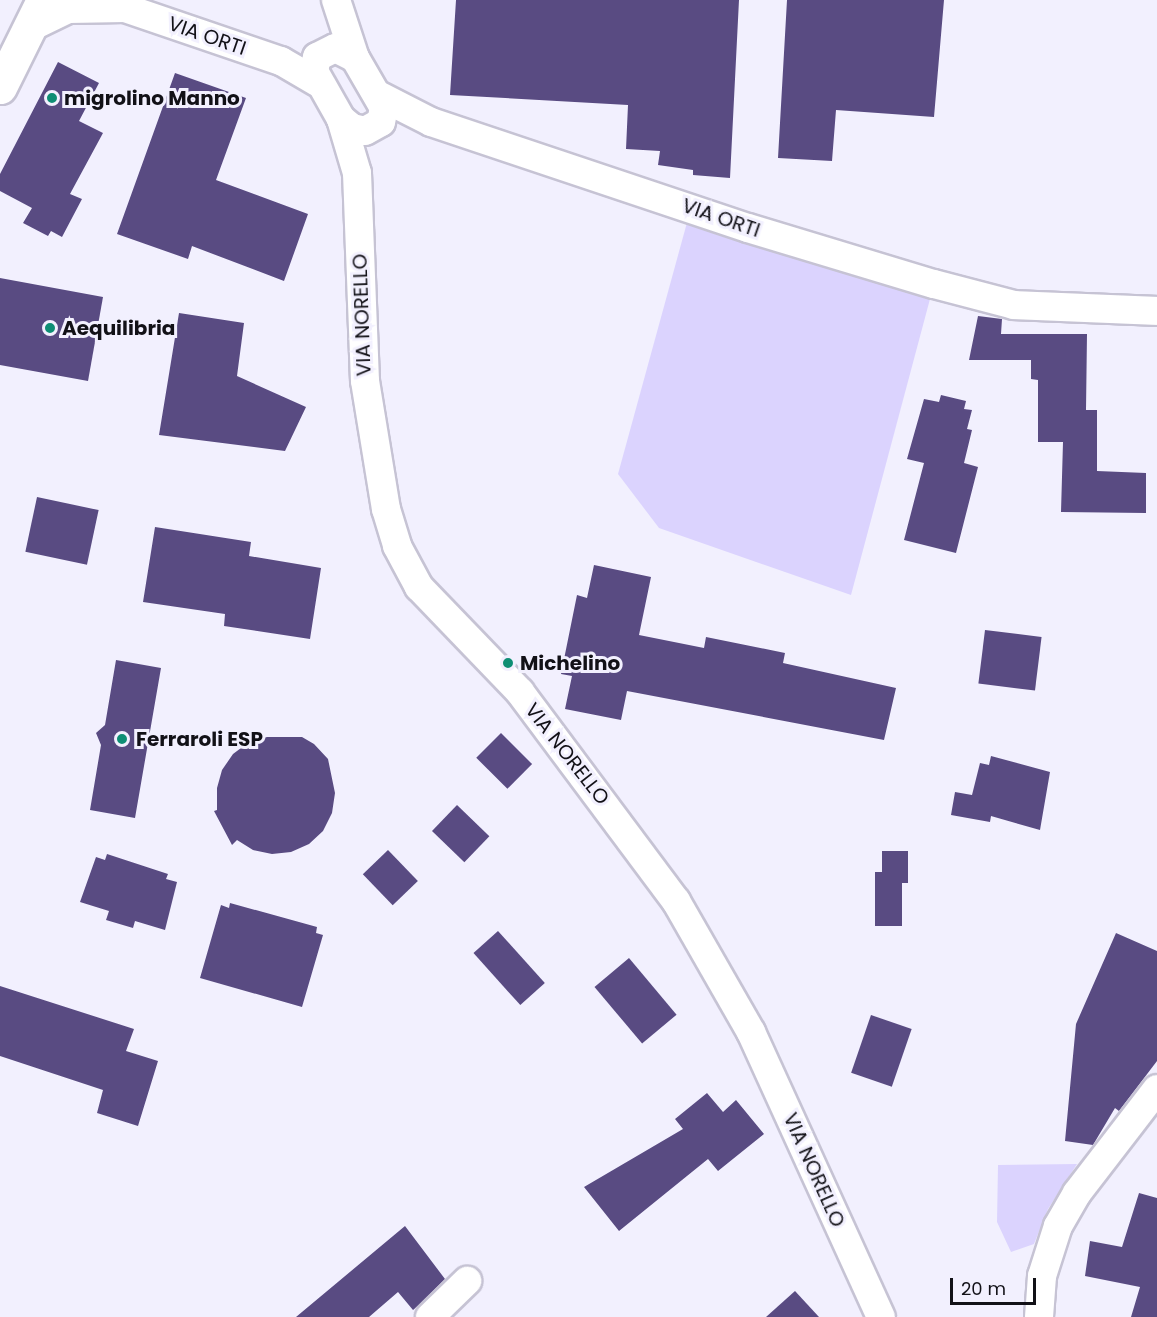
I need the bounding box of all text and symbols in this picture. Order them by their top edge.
street label: VIA ORTI [165,11,249,61]
place label: migrolino Manno [64,86,240,110]
marker: migrolino Manno [45,91,59,105]
street label: VIA ORTI [679,193,763,243]
street label: VIA NORELLO [348,253,376,377]
place label: Aequilibria [62,316,175,340]
marker: Aequilibria [43,321,57,335]
place label: Michelino [520,651,620,675]
marker: Michelino [501,656,515,670]
street label: VIA NORELLO [520,698,614,810]
place label: Ferraroli ESP [136,727,263,751]
marker: Ferraroli ESP [113,730,131,748]
street label: VIA NORELLO [778,1109,850,1231]
scale bar [953,1266,1038,1304]
text: 20 m [961,1276,1006,1301]

